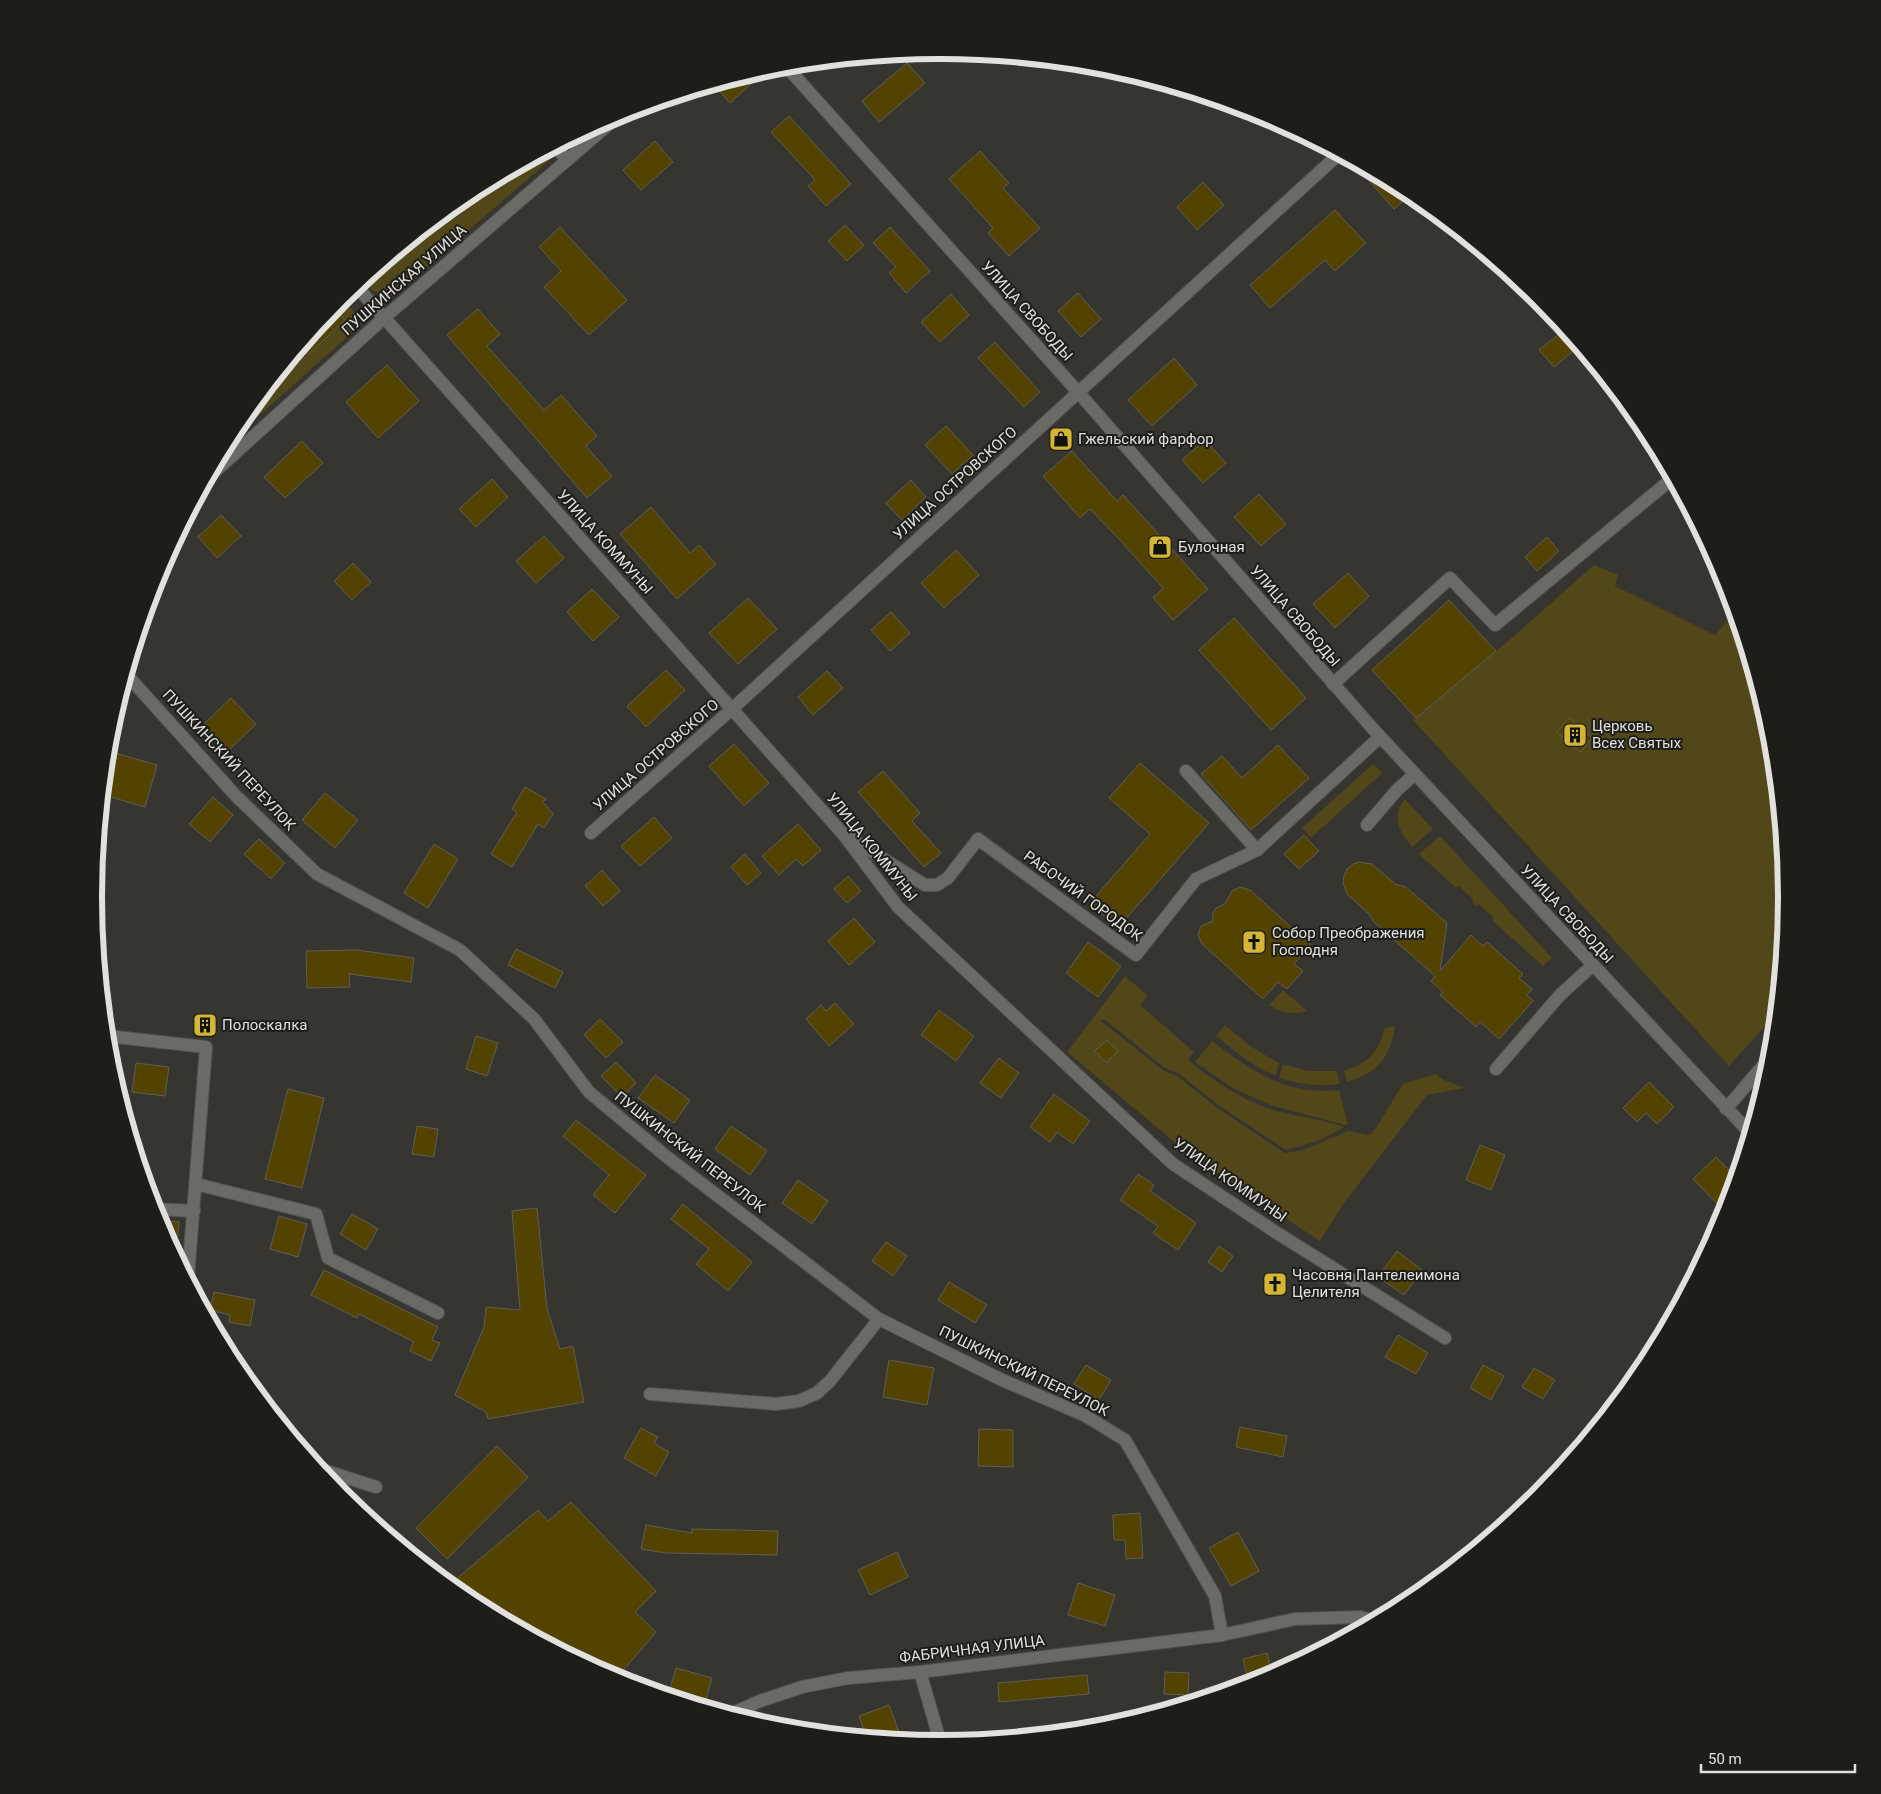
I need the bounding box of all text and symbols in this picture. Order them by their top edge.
street label: ПУШКИНСКАЯ УЛИЦА [338,221,470,339]
street label: УЛИЦА СВОБОДЫ [977,257,1077,365]
street label: УЛИЦА ОСТРОВСКОГО [889,423,1021,543]
shop icon: Гжельский фарфор [1048,426,1074,452]
place label: Гжельский фарфор [1078,430,1214,448]
street label: УЛИЦА КОММУНЫ [553,486,657,598]
shop icon: Булочная [1147,534,1173,560]
place label: Булочная [1178,538,1245,556]
street label: УЛИЦА СВОБОДЫ [1246,562,1344,670]
street label: ПУШКИНСКИЙ ПЕРЕУЛОК [159,686,299,835]
street label: УЛИЦА ОСТРОВСКОГО [589,696,723,814]
place label: Церковь Всех Святых [1592,717,1682,752]
building icon: Церковь Всех Святых [1562,722,1588,748]
street label: УЛИЦА КОММУНЫ [823,789,921,905]
street label: РАБОЧИЙ ГОРОДОК [1020,847,1146,945]
street label: УЛИЦА СВОБОДЫ [1517,861,1617,967]
place label: Собор Преображения Господня [1272,924,1425,959]
church icon: Собор Преображения Господня [1241,929,1267,955]
building icon: Полоскалка [192,1012,218,1038]
place label: Полоскалка [222,1016,307,1034]
street label: ПУШКИНСКИЙ ПЕРЕУЛОК [611,1087,769,1217]
street label: УЛИЦА КОММУНЫ [1170,1134,1290,1226]
place label: Часовня Пантелеимона Целителя [1292,1266,1460,1301]
church icon: Часовня Пантелеимона Целителя [1262,1271,1288,1297]
street label: ПУШКИНСКИЙ ПЕРЕУЛОК [936,1322,1112,1420]
street label: ФАБРИЧНАЯ УЛИЦА [898,1631,1046,1667]
scale bar [1701,1742,1855,1774]
text: 50 m [1708,1750,1742,1768]

